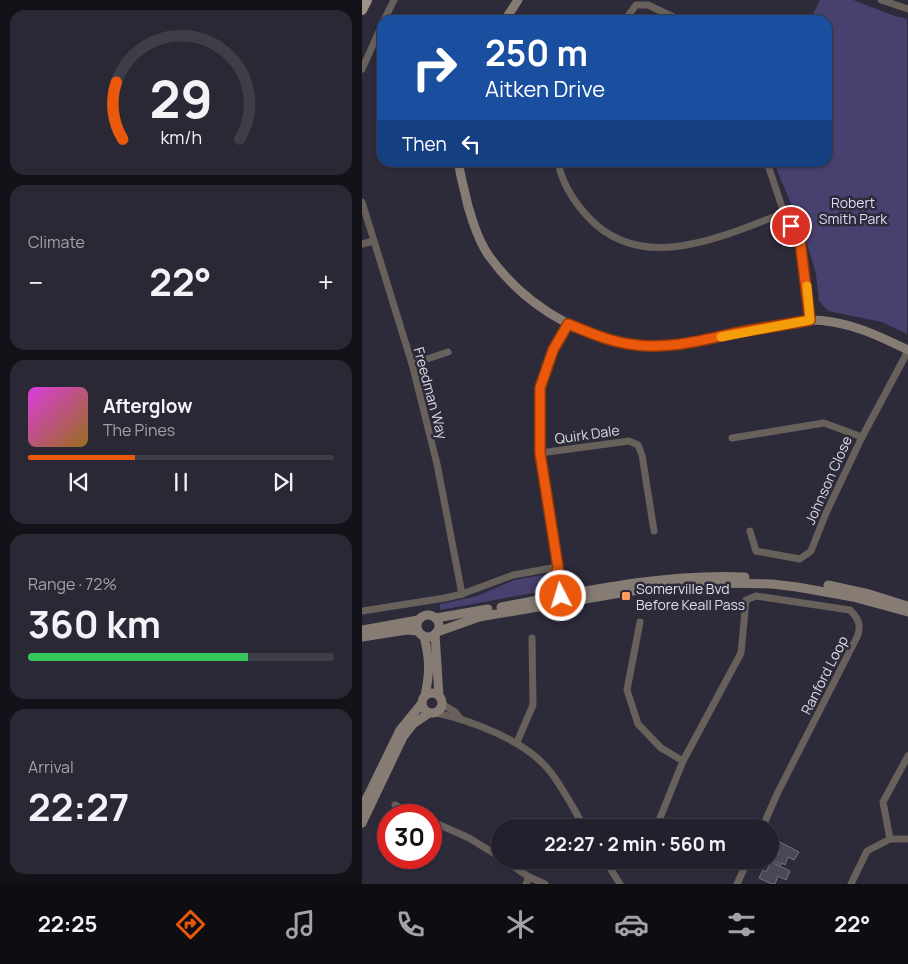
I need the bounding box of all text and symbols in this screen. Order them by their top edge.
text: 250 m [485,29,588,77]
icon: right [402,35,467,100]
text: 29 [149,63,213,134]
text: Aitken Drive [485,74,605,104]
text: km/h [160,125,202,149]
icon: left [457,130,485,158]
text: Then [402,131,447,157]
park label: Robert Smith Park [819,193,888,228]
pin [770,205,812,247]
icon: arrive [777,212,805,240]
text: Climate [28,231,85,253]
text: 22° [149,255,212,307]
text: − [28,263,43,301]
text: + [318,263,334,301]
street label: Freedman Way [410,345,453,442]
text: Afterglow [103,393,192,419]
text: The Pines [103,419,175,441]
street label: Quirk Dale [553,420,621,448]
street label: Johnson Close [800,433,856,527]
icon: previous [65,468,93,496]
icon: pause [167,468,195,496]
icon: next [269,468,297,496]
position arrow [534,569,586,621]
text: Range · 72% [28,573,117,595]
place label: Somerville Bvd Before Keall Pass [636,579,745,614]
marker: Somerville Bvd Before Keall Pass [620,590,632,602]
text: 360 km [28,597,161,649]
street label: Ranford Loop [796,632,852,718]
text: Arrival [28,756,74,778]
text: 22:27 [28,780,129,832]
speed limit sign: 30 [377,804,442,869]
text: 22:27 · 2 min · 560 m [544,831,726,857]
icon: directions [173,907,208,942]
icon: music [283,907,318,942]
icon: phone [393,907,428,942]
icon: climate [503,907,538,942]
icon: car [614,907,649,942]
icon: filters [724,907,759,942]
text: 22:25 [38,909,97,939]
text: 22° [834,909,870,939]

